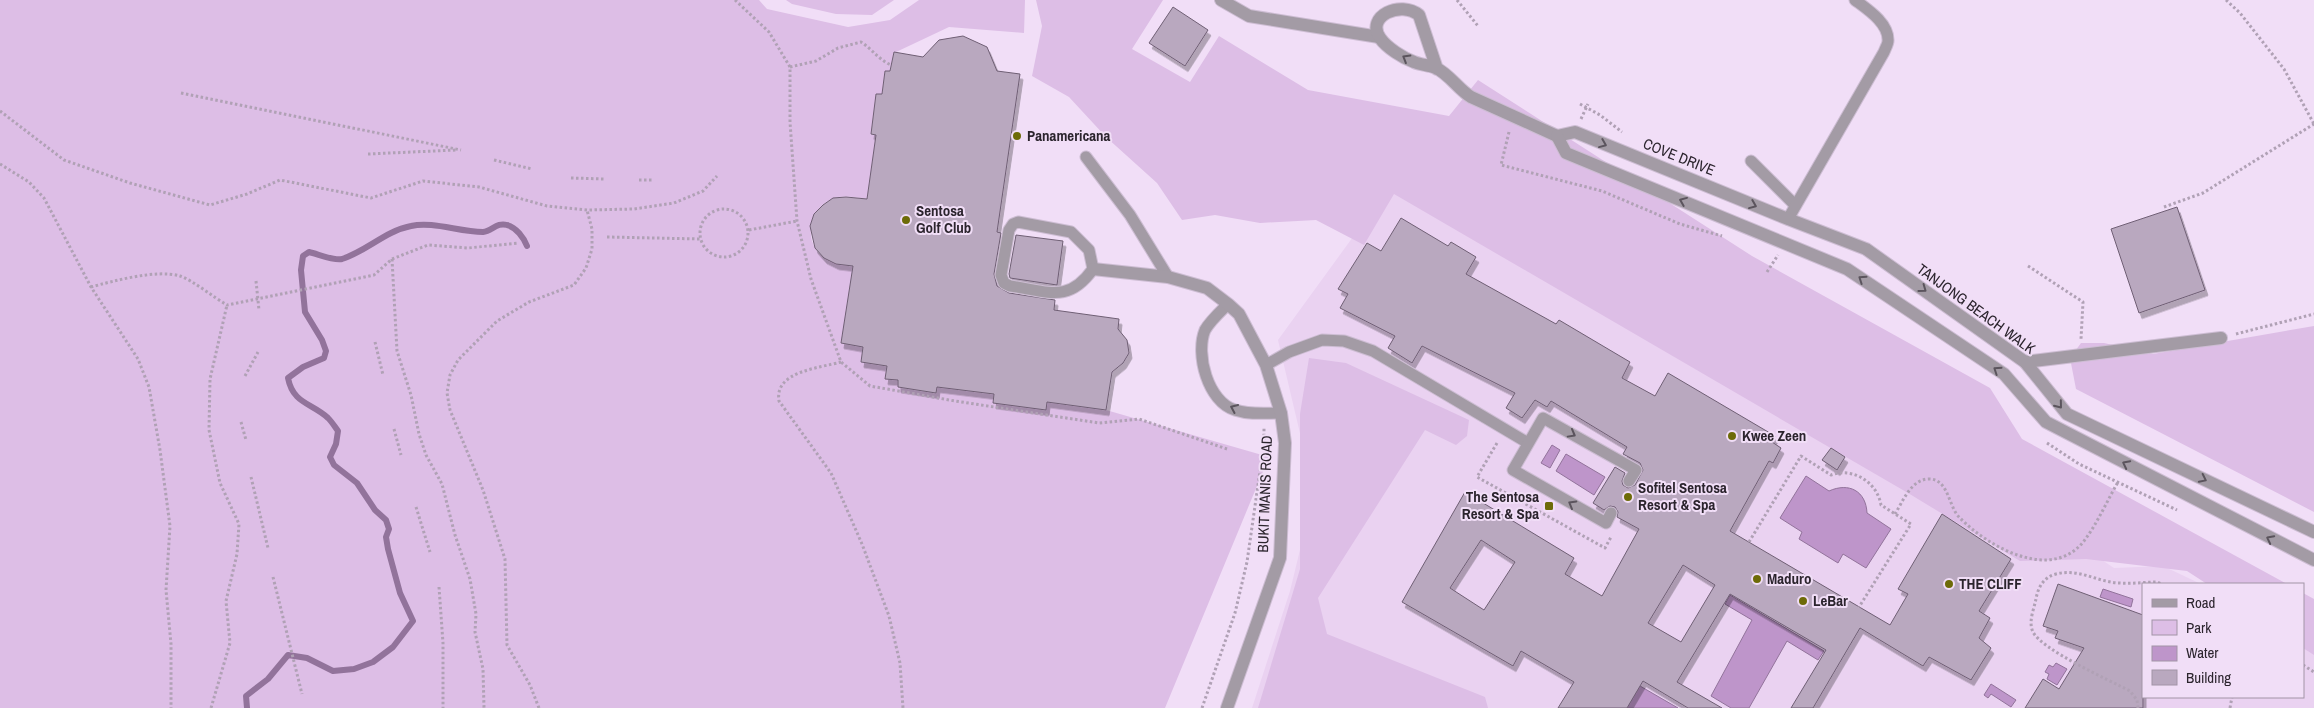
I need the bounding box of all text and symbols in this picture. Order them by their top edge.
one-way arrow [1402,54,1411,64]
place label: Panamericana [1027,125,1111,146]
marker: Panamericana [1011,130,1023,142]
street label: COVE DRIVE [1640,133,1718,180]
one-way arrow [1598,137,1607,148]
one-way arrow [1679,197,1688,208]
one-way arrow [1748,199,1757,209]
place label: Sentosa Golf Club [916,200,971,238]
marker: Sentosa Golf Club [900,214,912,226]
street label: TANJONG BEACH WALK [1913,259,2040,359]
one-way arrow [1858,276,1868,285]
one-way arrow [1917,284,1926,292]
one-way arrow [1993,367,2003,376]
one-way arrow [2054,399,2062,408]
one-way arrow [1230,404,1239,414]
place label: Kwee Zeen [1742,425,1806,446]
one-way arrow [1567,428,1576,438]
marker: Kwee Zeen [1726,430,1738,442]
street label: BUKIT MANIS ROAD [1252,435,1277,553]
one-way arrow [2122,460,2131,470]
one-way arrow [2198,472,2207,483]
place label: Sofitel Sentosa Resort & Spa [1638,477,1727,515]
place label: The Sentosa Resort & Spa [1462,486,1539,524]
marker: Sofitel Sentosa Resort & Spa [1622,491,1634,503]
marker: The Sentosa Resort & Spa [1543,500,1555,512]
one-way arrow [1569,500,1578,510]
one-way arrow [2267,535,2276,545]
place label: Maduro [1767,568,1811,589]
marker: Maduro [1751,573,1763,585]
place label: THE CLIFF [1959,573,2022,594]
marker: THE CLIFF [1943,578,1955,590]
legend [2142,583,2304,698]
place label: LeBar [1813,590,1848,611]
text: Road [2186,592,2215,613]
marker: LeBar [1797,595,1809,607]
text: Park [2186,617,2212,638]
text: Water [2186,642,2218,663]
text: Building [2186,667,2231,688]

